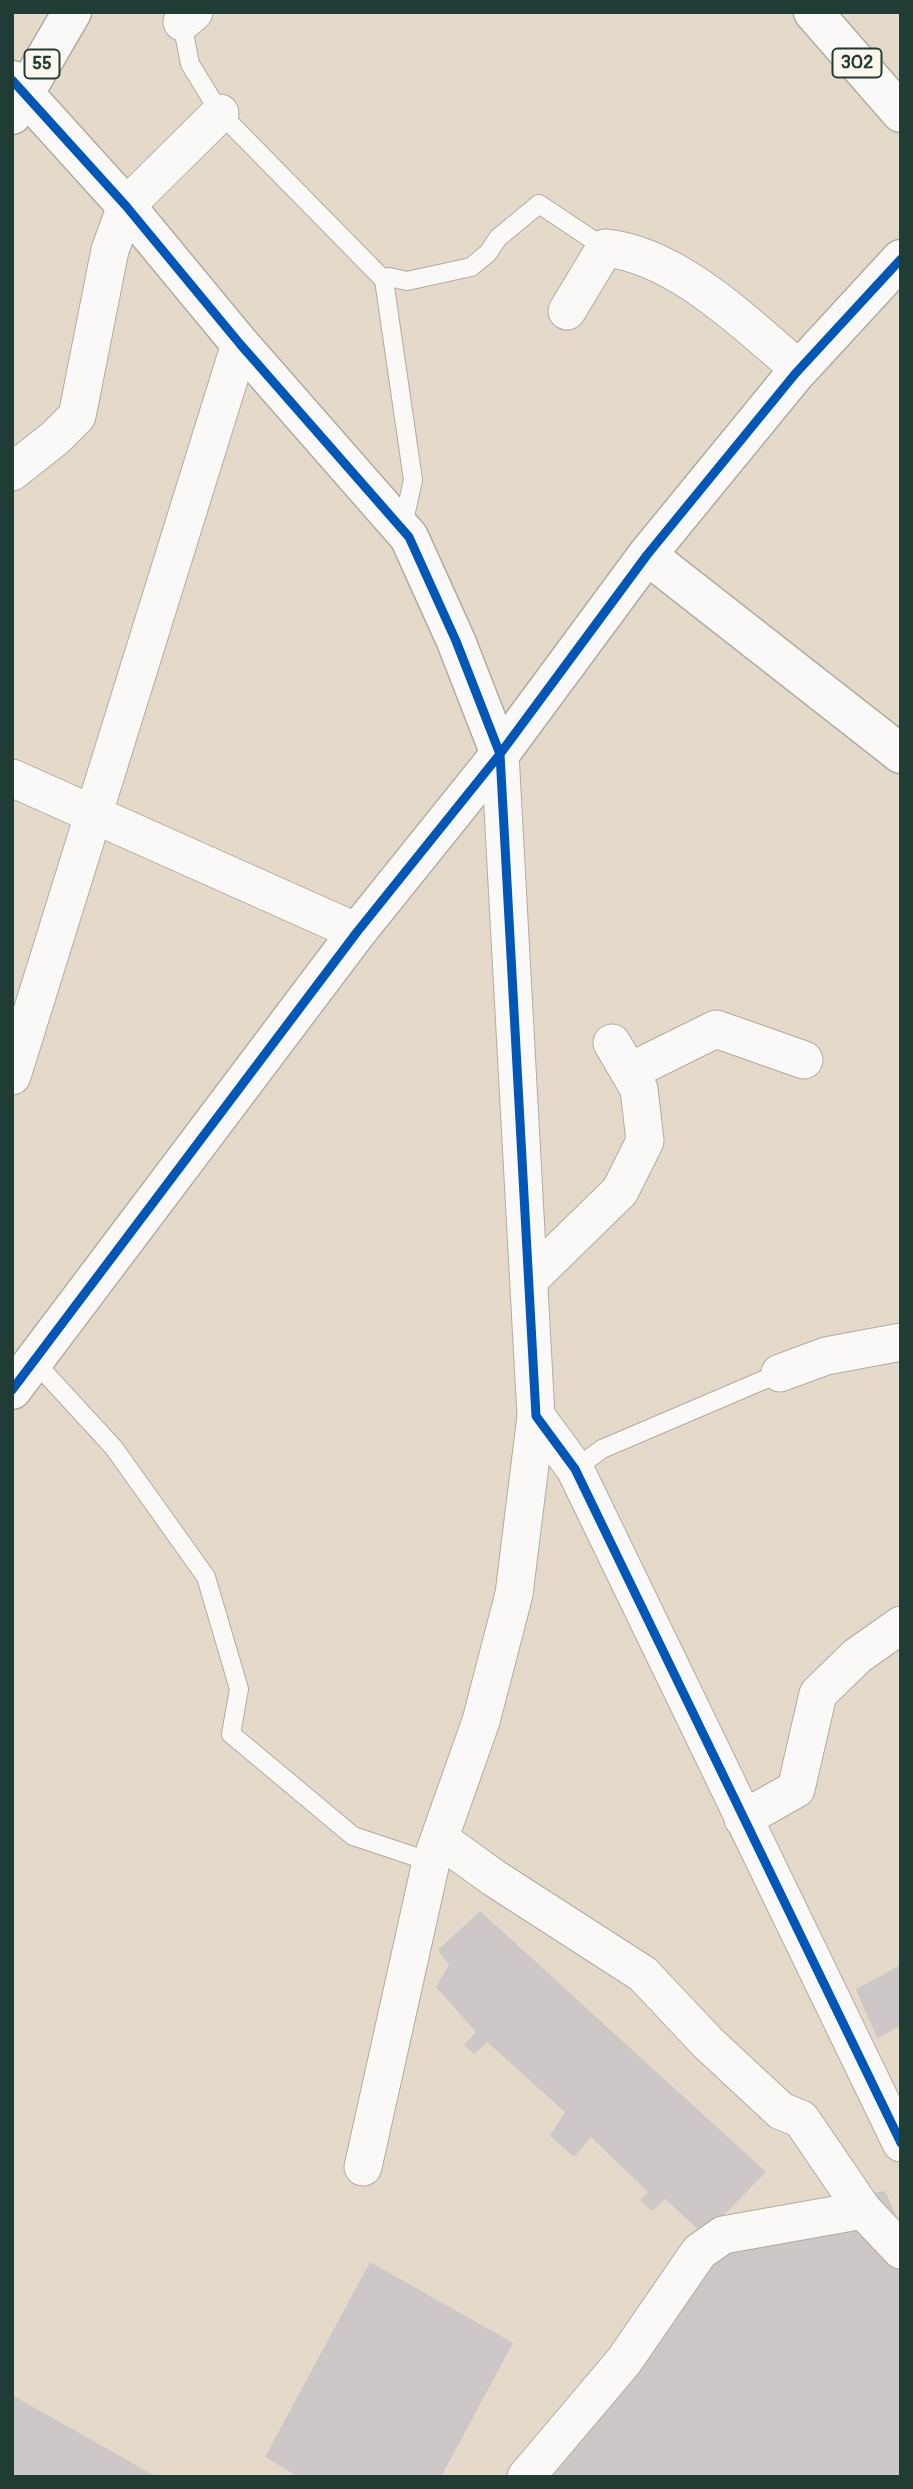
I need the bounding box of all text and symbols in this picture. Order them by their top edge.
road number: 302 [832,48,882,78]
road number: 55 [24,50,60,78]

